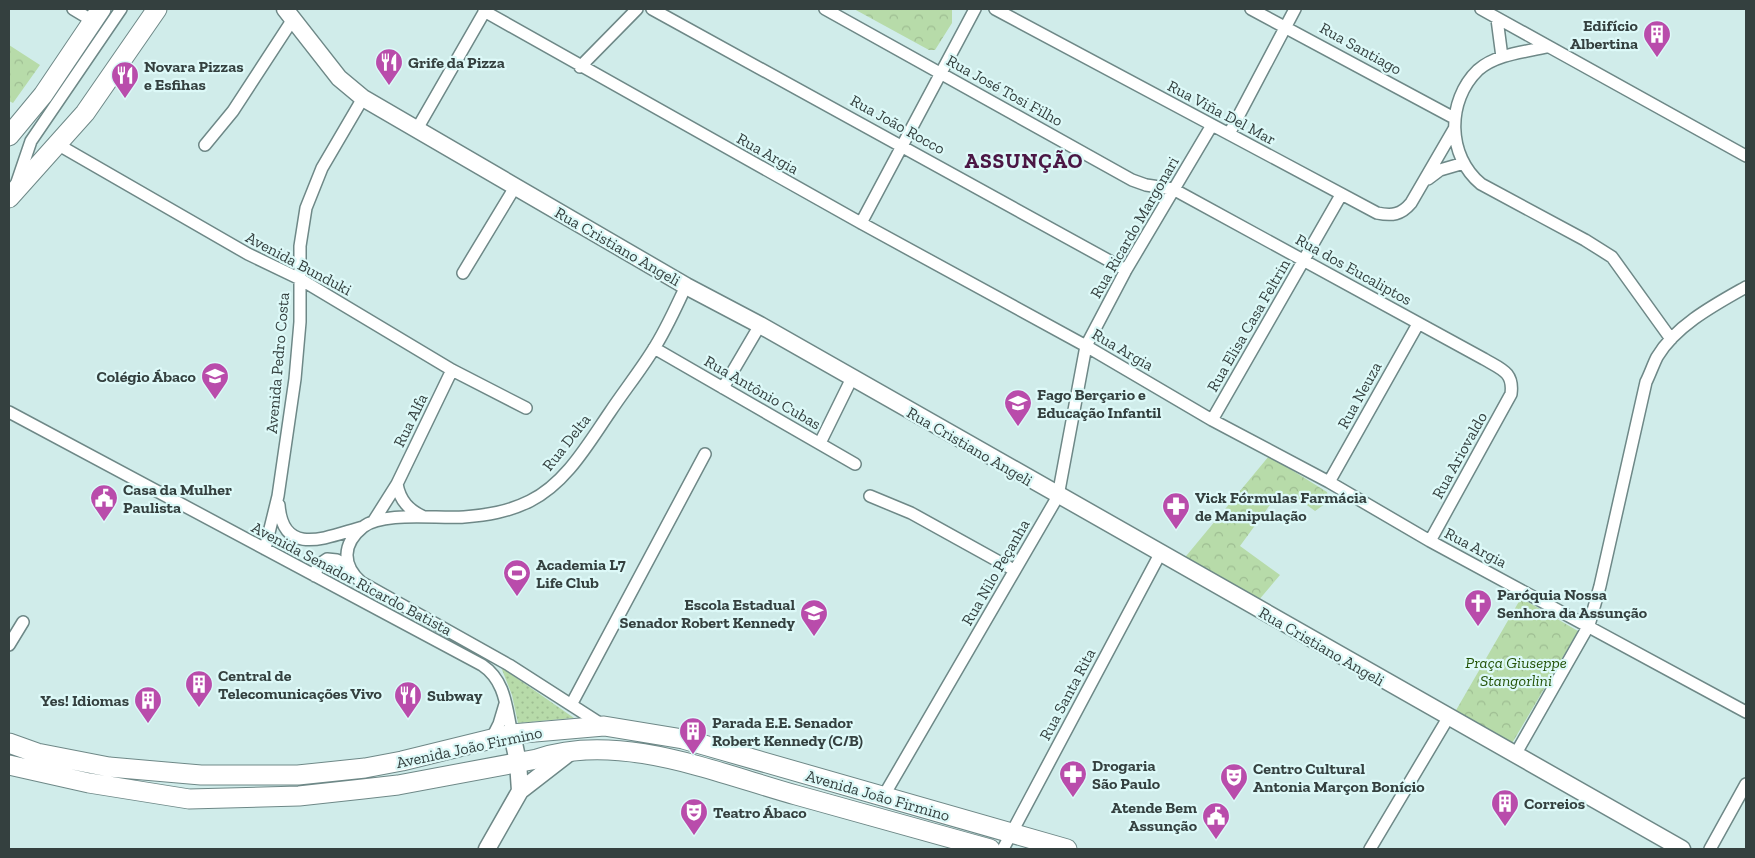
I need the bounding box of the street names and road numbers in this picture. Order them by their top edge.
street label: Rua Santiago [1316,18,1405,79]
street label: Rua José Tosi Filho [943,51,1066,130]
street label: Rua Viña Del Mar [1164,76,1279,149]
street label: Rua João Rocco [847,91,948,158]
street label: Rua Argia [734,129,802,178]
street label: Rua Ricardo Margonari [1086,153,1183,301]
street label: Rua Cristiano Angeli [552,203,684,290]
street label: Avenida Bunduki [243,228,355,300]
street label: Rua dos Eucaliptos [1292,230,1415,309]
street label: Rua Elisa Casa Feltrin [1203,255,1295,395]
street label: Avenida Pedro Costa [262,291,293,434]
street label: Rua Argia [1089,324,1157,375]
street label: Rua Antônio Cubas [701,351,824,434]
street label: Rua Neuza [1333,358,1386,432]
street label: Rua Alfa [389,390,432,450]
street label: Rua Cristiano Angeli [904,403,1036,490]
street label: Rua Ariovaldo [1428,408,1491,502]
street label: Rua Delta [538,410,595,475]
street label: Rua Nilo Peçanha [957,515,1034,629]
street label: Avenida Senador Ricardo Batista [248,517,455,640]
street label: Rua Argia [1441,523,1510,572]
street label: Rua Cristiano Angeli [1256,603,1388,690]
street label: Rua Santa Rita [1035,645,1100,743]
street label: Avenida João Firmino [394,723,544,772]
street label: Avenida João Firmino [804,766,952,825]

